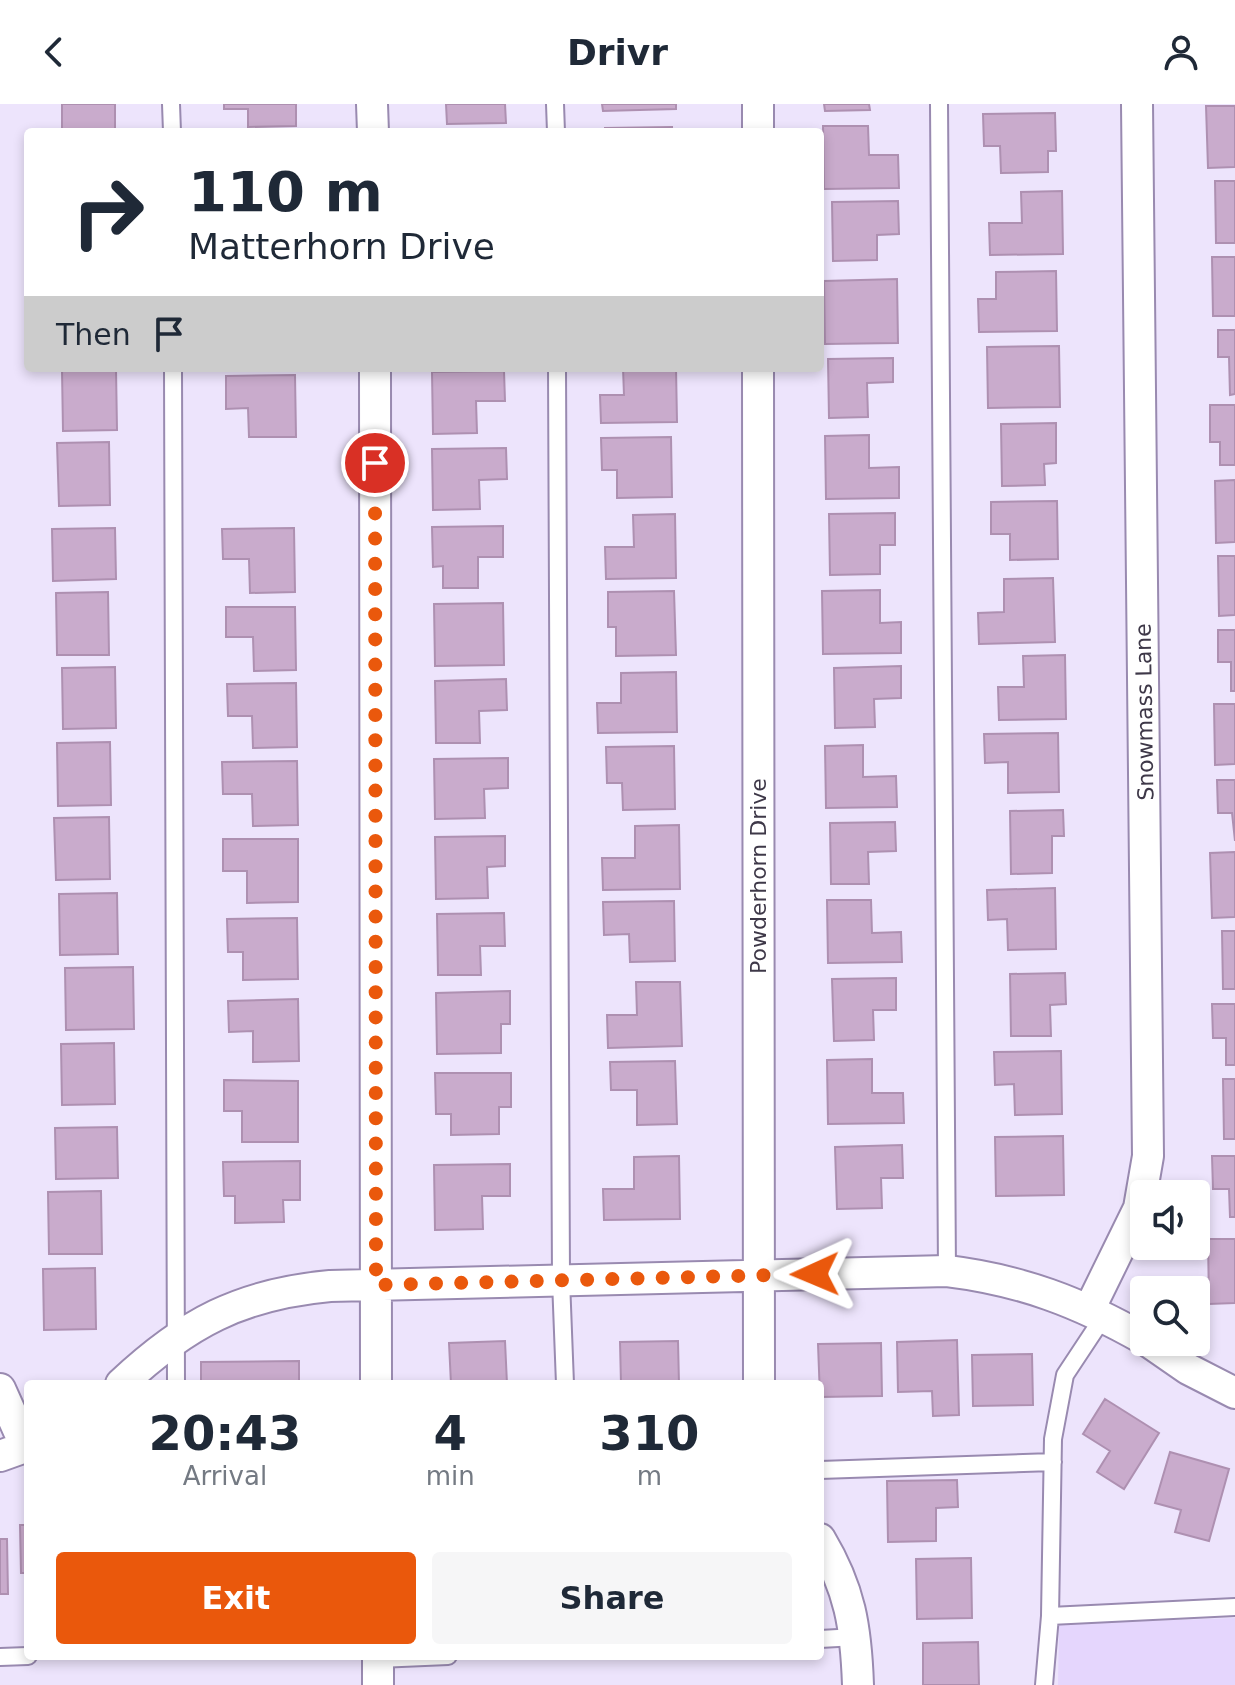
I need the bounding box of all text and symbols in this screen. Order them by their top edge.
icon: back [32,30,76,74]
icon: person [1159,30,1203,74]
text: Drivr [567,32,668,73]
text: 110 m [188,159,383,224]
icon: right [56,160,160,264]
text: Matterhorn Drive [188,226,495,267]
icon: arrive [147,312,191,356]
text: Then [56,317,131,352]
pin [341,429,409,497]
icon: arrive [353,441,397,485]
street label: Snowmass Lane [1130,623,1159,801]
street label: Powderhorn Drive [746,778,771,974]
map controls [1130,1180,1210,1356]
button: sound [1130,1180,1210,1260]
position arrow [773,1232,857,1316]
button: search [1130,1276,1210,1356]
text: 20:43 [148,1405,301,1461]
text: 4 [434,1405,467,1461]
text: 310 [599,1405,699,1461]
text: Arrival [183,1461,267,1491]
text: min [426,1461,475,1491]
text: m [637,1461,662,1491]
button: Exit [56,1552,416,1644]
button: Share [432,1552,792,1644]

